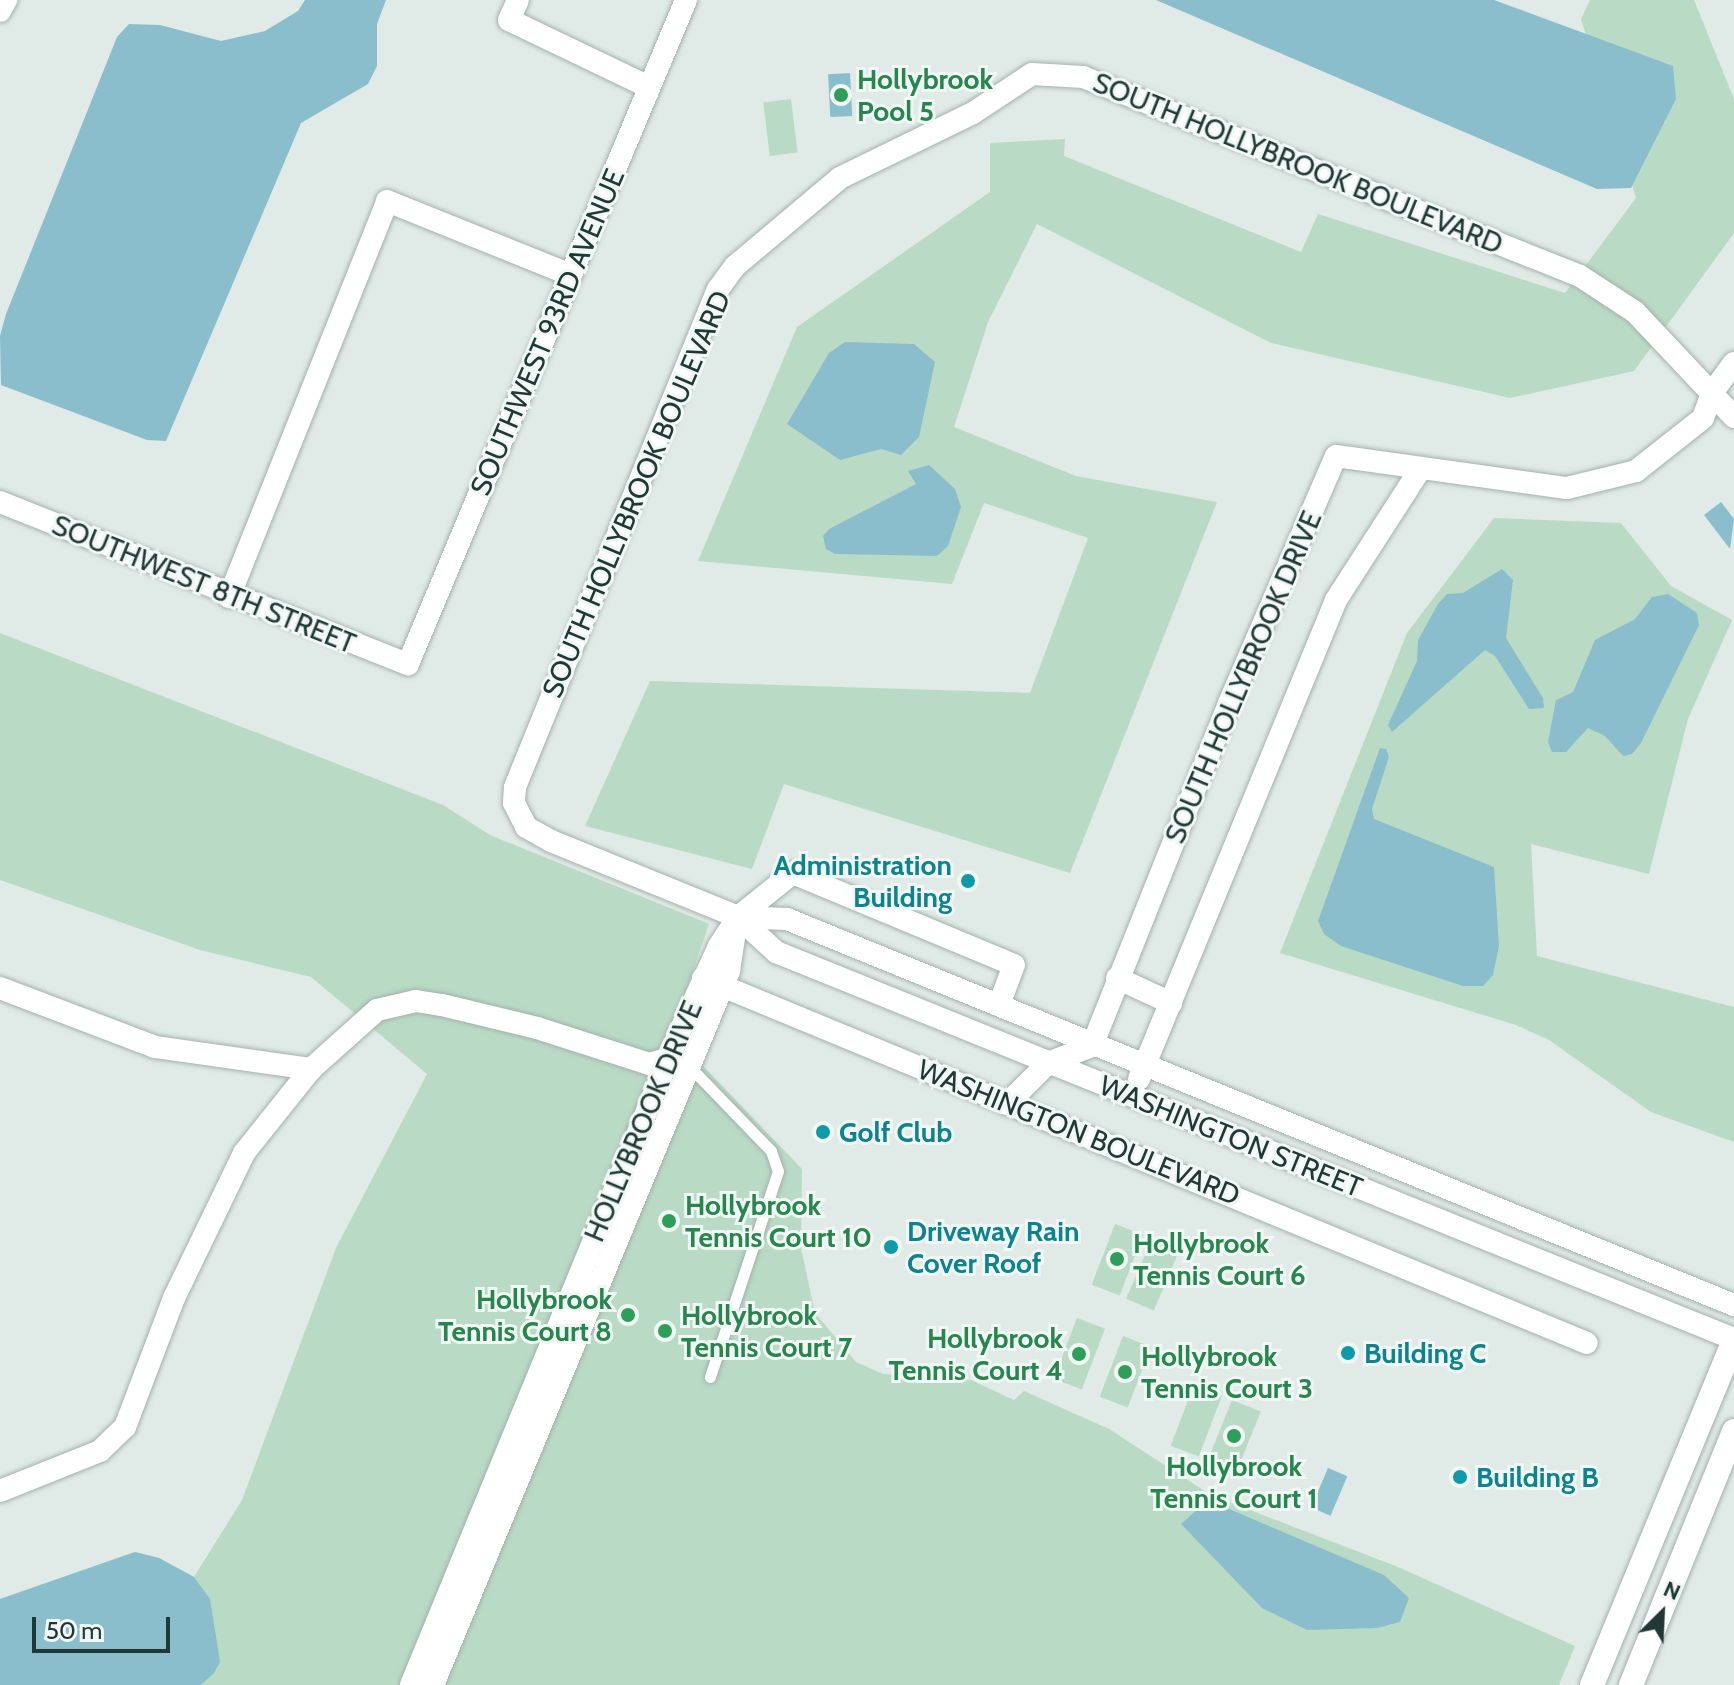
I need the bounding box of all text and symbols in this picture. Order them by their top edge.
place label: Hollybrook Pool 5 [857,62,993,128]
street label: SOUTH HOLLYBROOK BOULEVARD [1088,65,1508,261]
marker: Hollybrook Pool 5 [832,86,850,104]
street label: SOUTHWEST 93RD AVENUE [463,164,631,500]
street label: SOUTH HOLLYBROOK BOULEVARD [535,285,737,703]
street label: SOUTH HOLLYBROOK DRIVE [1158,506,1328,848]
street label: SOUTHWEST 8TH STREET [47,508,361,660]
place label: Administration Building [774,848,952,914]
marker: Administration Building [959,872,977,890]
street label: HOLLYBROOK DRIVE [577,996,709,1246]
street label: WASHINGTON BOULEVARD [913,1052,1245,1212]
street label: WASHINGTON STREET [1095,1068,1367,1204]
place label: Golf Club [839,1115,952,1149]
marker: Golf Club [814,1123,832,1141]
place label: Hollybrook Tennis Court 10 [685,1188,872,1254]
marker: Hollybrook Tennis Court 10 [660,1212,678,1230]
place label: Driveway Rain Cover Roof [907,1214,1079,1280]
place label: Hollybrook Tennis Court 6 [1133,1226,1306,1292]
marker: Driveway Rain Cover Roof [882,1238,900,1256]
marker: Hollybrook Tennis Court 6 [1108,1250,1126,1268]
place label: Hollybrook Tennis Court 8 [438,1282,612,1348]
place label: Hollybrook Tennis Court 7 [681,1298,852,1364]
marker: Hollybrook Tennis Court 8 [619,1306,637,1324]
place label: Hollybrook Tennis Court 4 [889,1321,1063,1387]
marker: Hollybrook Tennis Court 7 [656,1322,674,1340]
place label: Building C [1364,1336,1486,1370]
place label: Hollybrook Tennis Court 3 [1141,1339,1313,1405]
marker: Building C [1339,1344,1357,1362]
marker: Hollybrook Tennis Court 4 [1070,1345,1088,1363]
marker: Hollybrook Tennis Court 3 [1116,1363,1134,1381]
marker: Hollybrook Tennis Court 1 [1225,1427,1243,1445]
place label: Hollybrook Tennis Court 1 [1150,1449,1318,1515]
place label: Building B [1476,1460,1599,1494]
marker: Building B [1451,1468,1469,1486]
north arrow [1622,1573,1702,1653]
text: N [1659,1575,1685,1606]
scale bar [36,1601,174,1651]
text: 50 m [46,1616,102,1645]

